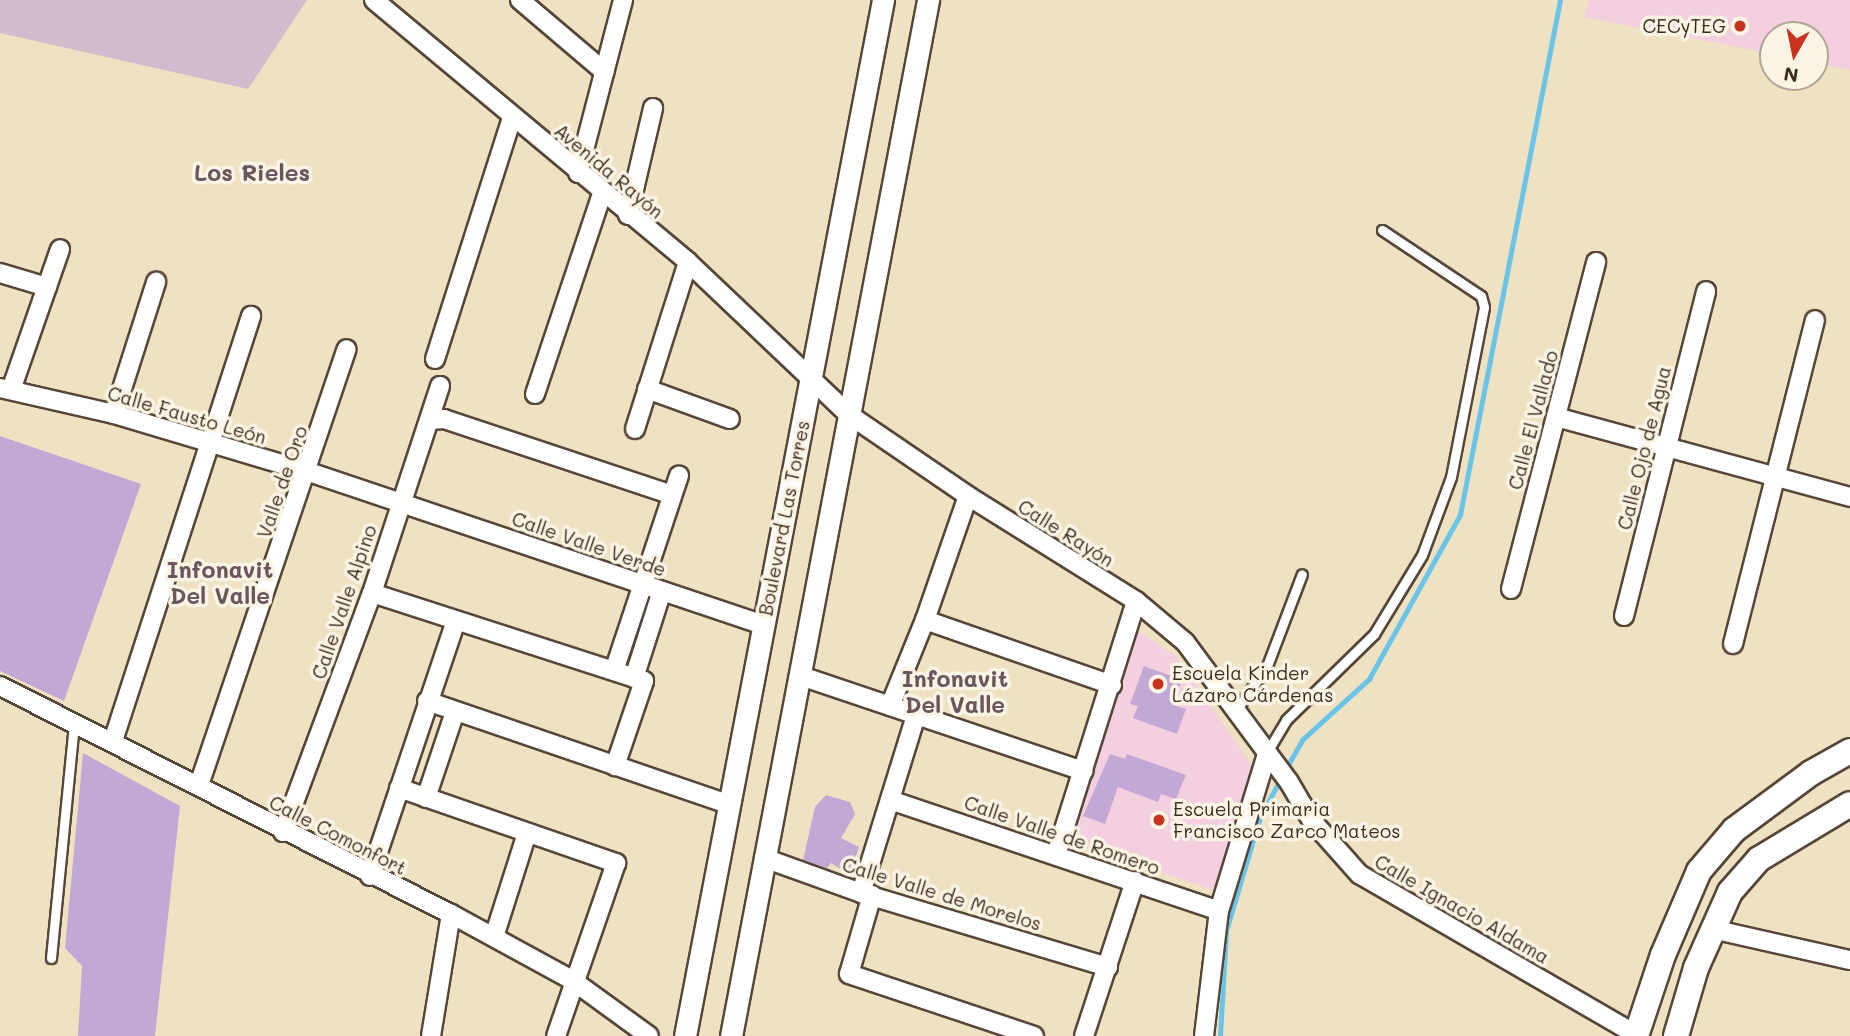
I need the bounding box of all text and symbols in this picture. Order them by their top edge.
place label: CECyTEG [1643,15,1726,37]
marker: CECyTEG [1732,18,1748,34]
north arrow [1759,21,1829,91]
text: N [1782,62,1800,89]
street label: Avenida Rayón [550,119,668,223]
district label: Los Rieles [194,158,310,186]
street label: Calle El Vallado [1503,348,1563,492]
street label: Calle Ojo de Agua [1613,364,1675,532]
street label: Calle Fausto León [105,381,269,449]
street label: Boulevard Las Torres [754,418,814,618]
street label: Valle de Oro [252,423,312,541]
street label: Calle Rayón [1014,495,1118,571]
street label: Calle Valle Verde [509,507,669,581]
street label: Calle Valle Alpino [307,522,381,682]
district label: Infonavit Del Valle [167,555,273,609]
place label: Escuela Kinder Lázaro Cárdenas [1172,662,1333,706]
district label: Infonavit Del Valle [902,664,1008,718]
marker: Escuela Kinder Lázaro Cárdenas [1150,676,1166,692]
street label: Calle Comonfort [266,791,410,879]
street label: Calle Valle de Romero [961,791,1163,879]
place label: Escuela Primaria Francisco Zarco Mateos [1173,798,1401,842]
marker: Escuela Primaria Francisco Zarco Mateos [1151,812,1167,828]
street label: Calle Ignacio Aldama [1371,850,1553,968]
street label: Calle Valle de Morelos [840,853,1044,935]

